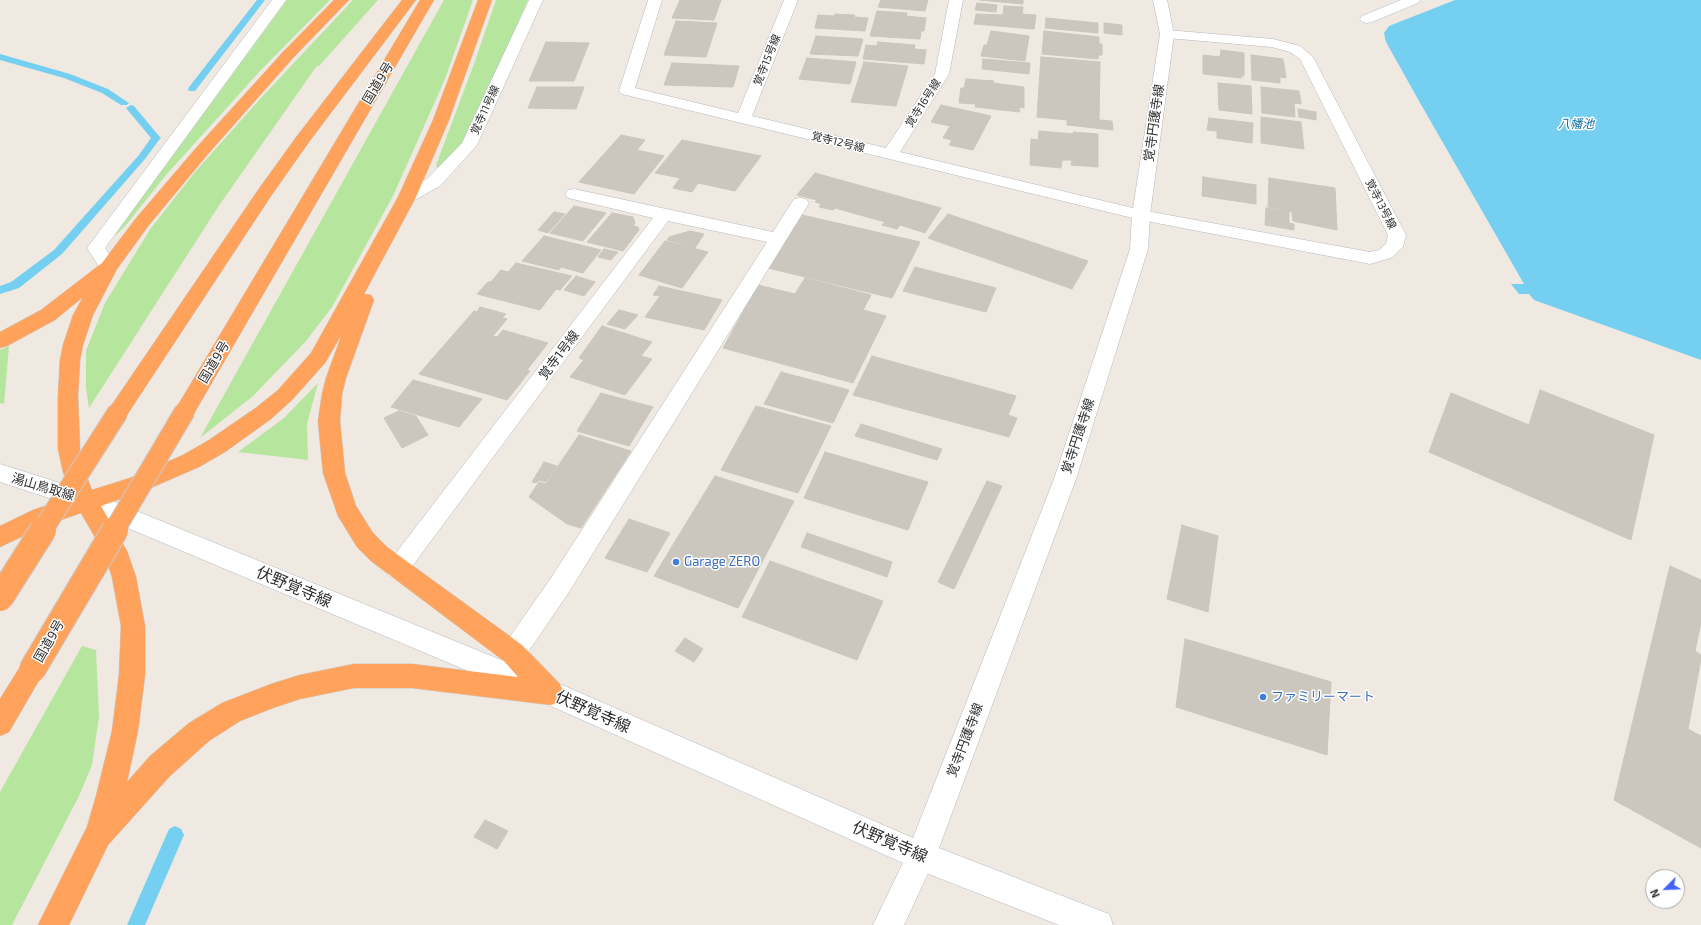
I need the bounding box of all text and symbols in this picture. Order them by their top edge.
street label: 覚寺15号線 [751,32,783,88]
street label: 国道9号 [359,59,397,107]
street label: 覚寺16号線 [903,76,943,130]
street label: 覚寺11号線 [468,83,502,137]
street label: 覚寺円護寺線 [1141,83,1167,163]
water label: 八幡池 [1558,117,1594,131]
street label: 覚寺12号線 [810,129,866,155]
street label: 覚寺13号線 [1363,177,1399,231]
street label: 覚寺1号線 [536,327,582,383]
street label: 国道9号 [195,338,233,386]
street label: 覚寺円護寺線 [1059,396,1097,476]
street label: 湯山鳥取線 [10,470,76,504]
place label: Garage ZERO [684,554,760,570]
marker: Garage ZERO [671,557,681,567]
street label: 伏野覚寺線 [253,563,335,611]
street label: 国道9号 [31,617,67,665]
street label: 伏野覚寺線 [553,687,633,737]
place label: ファミリーマート [1271,689,1375,705]
marker: ファミリーマート [1258,692,1268,702]
street label: 覚寺円護寺線 [944,701,986,779]
street label: 伏野覚寺線 [849,818,931,866]
north arrow [1645,869,1685,909]
text: N [1647,887,1662,900]

